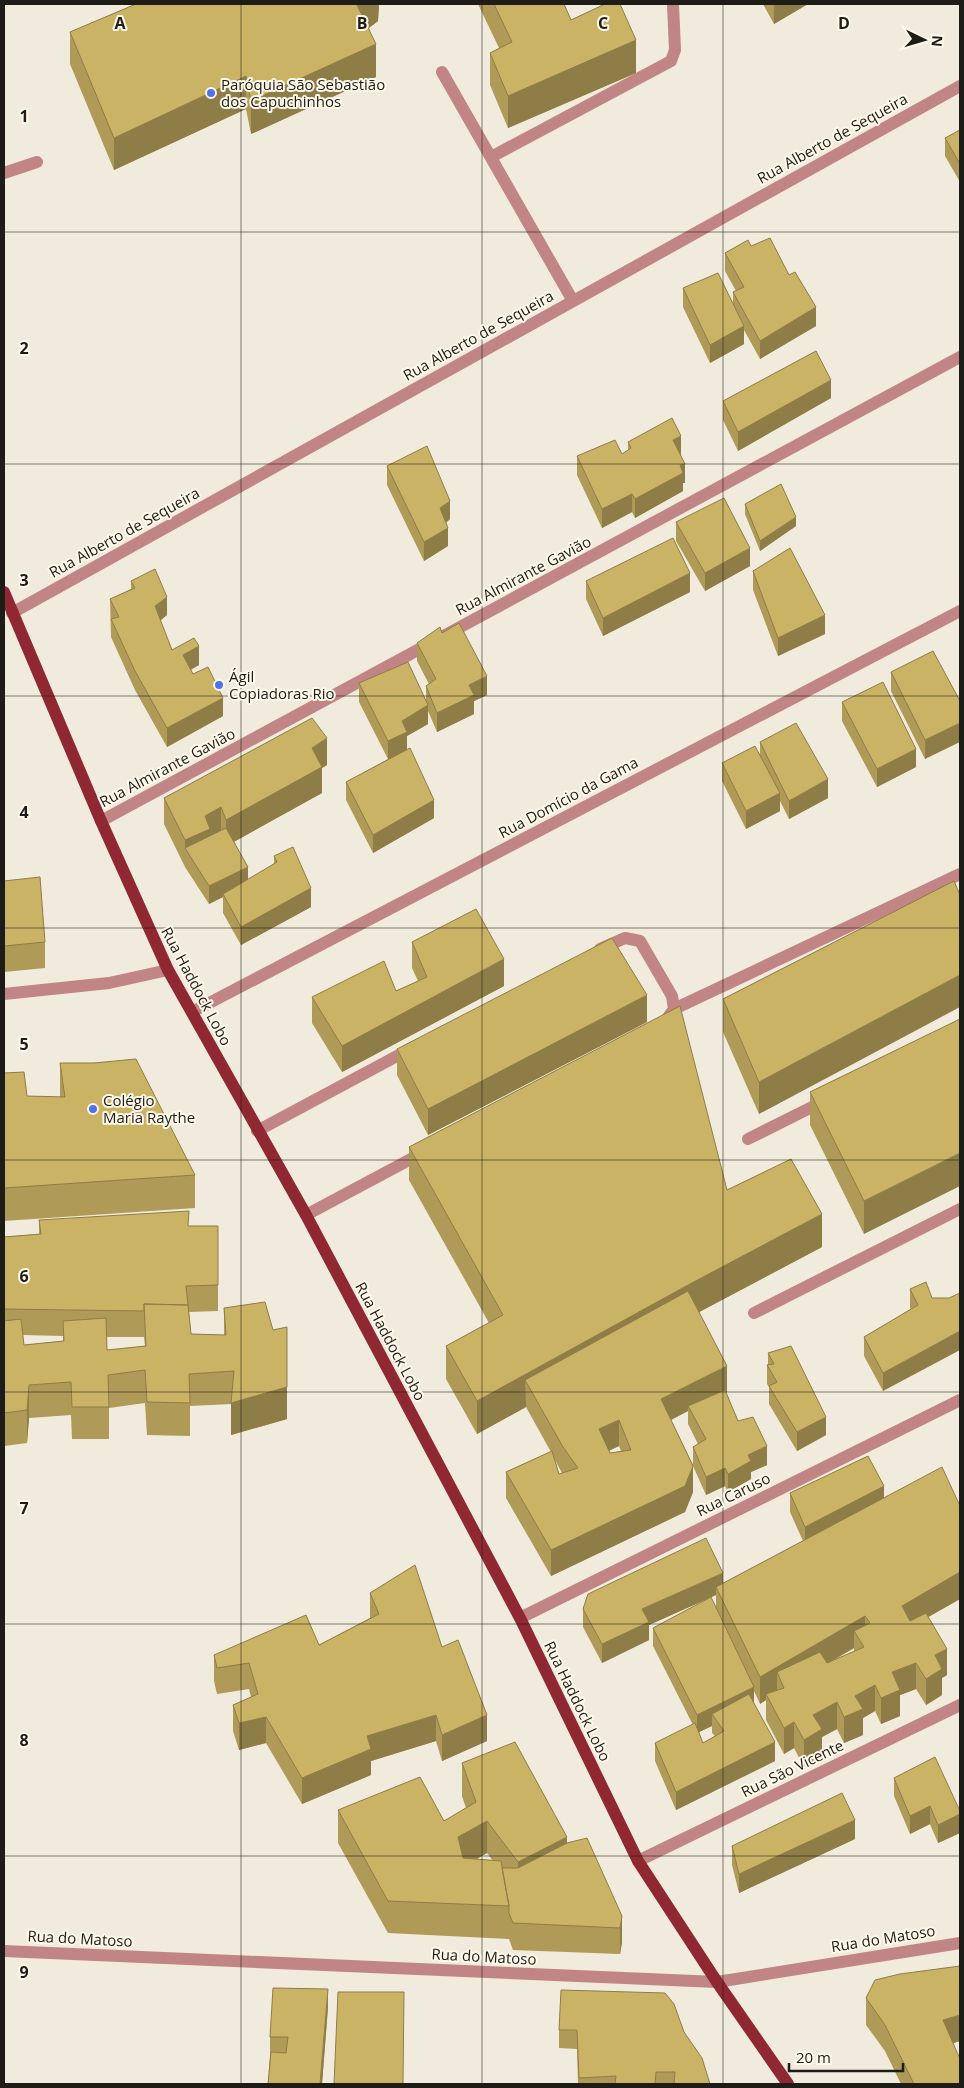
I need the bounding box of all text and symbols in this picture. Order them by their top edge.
text: A [114,12,126,34]
text: B [357,12,367,34]
text: C [598,12,608,34]
text: D [838,12,850,34]
north arrow [899,15,949,65]
text: N [927,35,947,48]
place label: Paróquia São Sebastião dos Capuchinhos [221,74,385,111]
marker: Paróquia São Sebastião dos Capuchinhos [205,87,217,99]
street label: Rua Alberto de Sequeira [753,88,911,188]
text: 1 [19,105,29,127]
street label: Rua Alberto de Sequeira [399,285,557,385]
text: 2 [19,337,29,359]
street label: Rua Alberto de Sequeira [45,482,203,582]
street label: Rua Almirante Gavião [452,531,594,619]
text: 3 [19,569,29,591]
place label: Ágil Copiadoras Rio [229,666,335,703]
marker: Ágil Copiadoras Rio [213,679,225,691]
street label: Rua Almirante Gavião [96,723,238,811]
street label: Rua Domício da Gama [495,752,641,842]
text: 4 [19,801,29,823]
street label: Rua Haddock Lobo [157,923,237,1049]
text: 5 [19,1033,29,1055]
place label: Colégio Maria Raythe [103,1090,195,1127]
marker: Colégio Maria Raythe [87,1103,99,1115]
text: 6 [19,1265,29,1287]
street label: Rua Haddock Lobo [351,1278,431,1404]
street label: Rua Caruso [693,1467,773,1521]
text: 7 [19,1497,29,1519]
street label: Rua Haddock Lobo [540,1638,616,1764]
text: 8 [19,1729,29,1751]
street label: Rua São Vicente [738,1735,846,1801]
street label: Rua do Matoso [830,1920,936,1956]
street label: Rua do Matoso [27,1925,133,1951]
street label: Rua do Matoso [431,1943,537,1969]
text: 9 [19,1961,29,1983]
scale bar [789,2040,903,2072]
text: 20 m [796,2047,831,2067]

